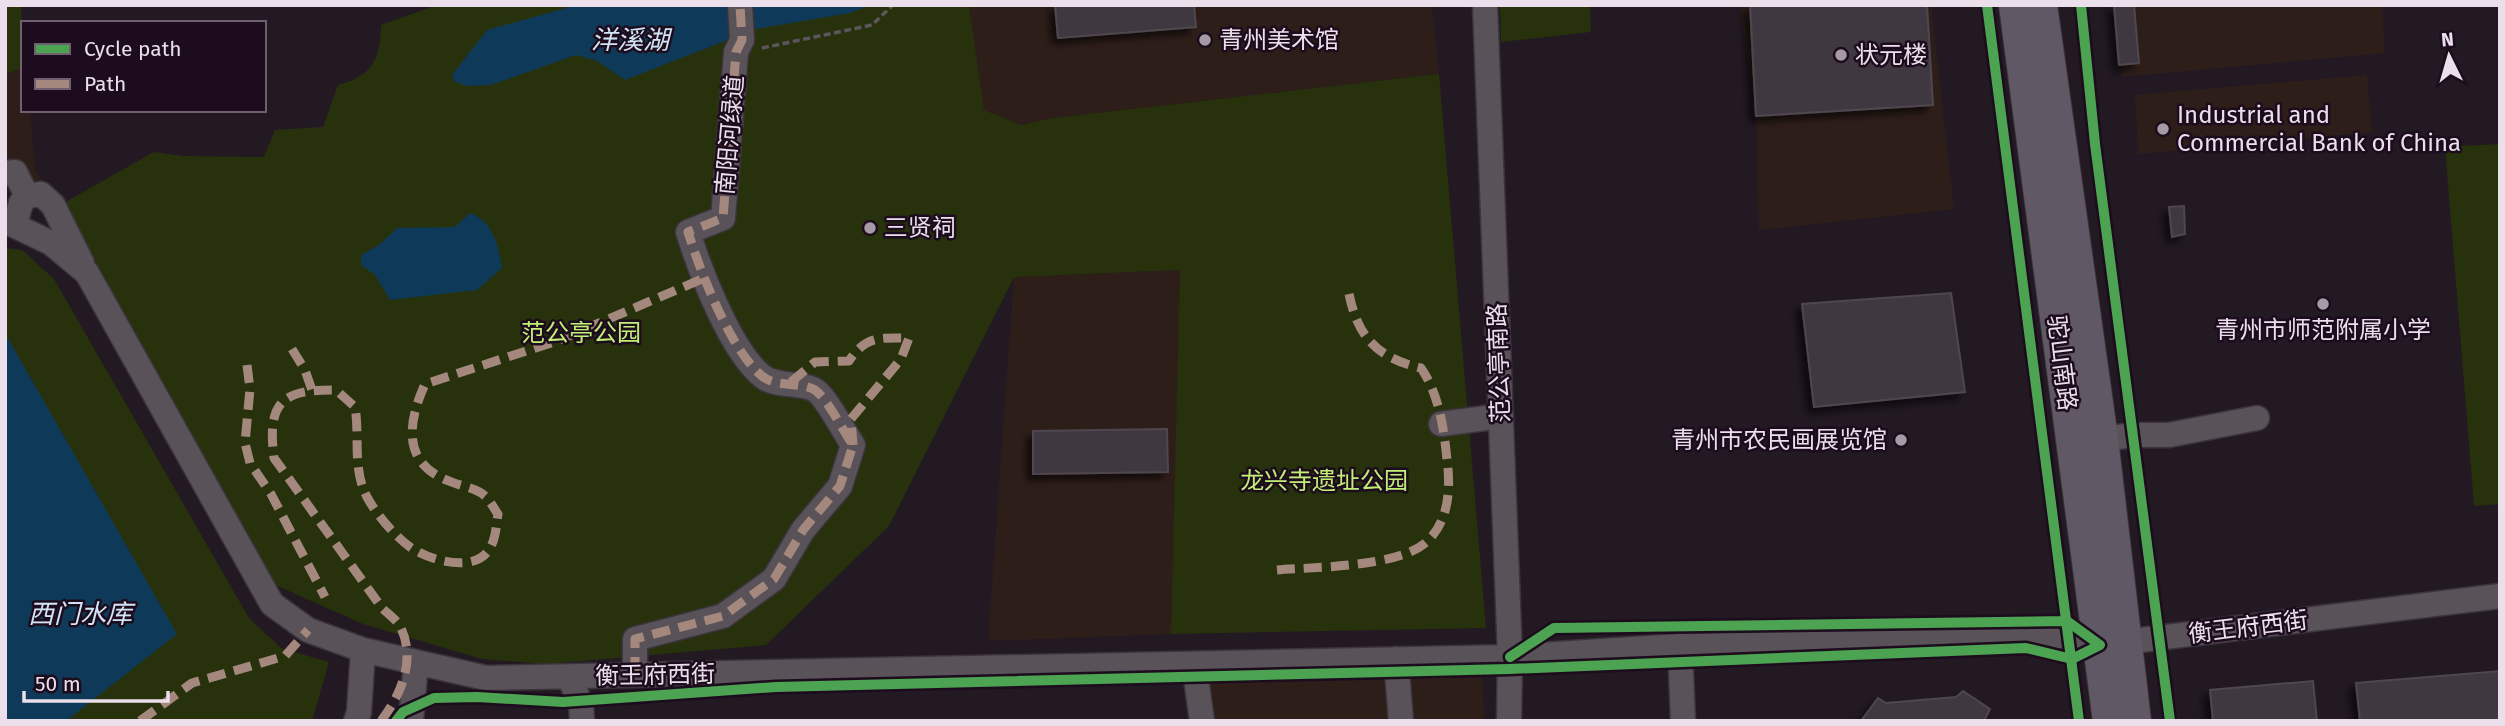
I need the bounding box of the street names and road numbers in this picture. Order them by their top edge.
street label: 南阳河绿道 [711,74,749,196]
street label: 范公亭南路 [1483,303,1515,423]
street label: 驼山南路 [2042,314,2082,412]
street label: 衡王府西街 [2187,606,2309,648]
street label: 衡王府西街 [595,660,715,690]

